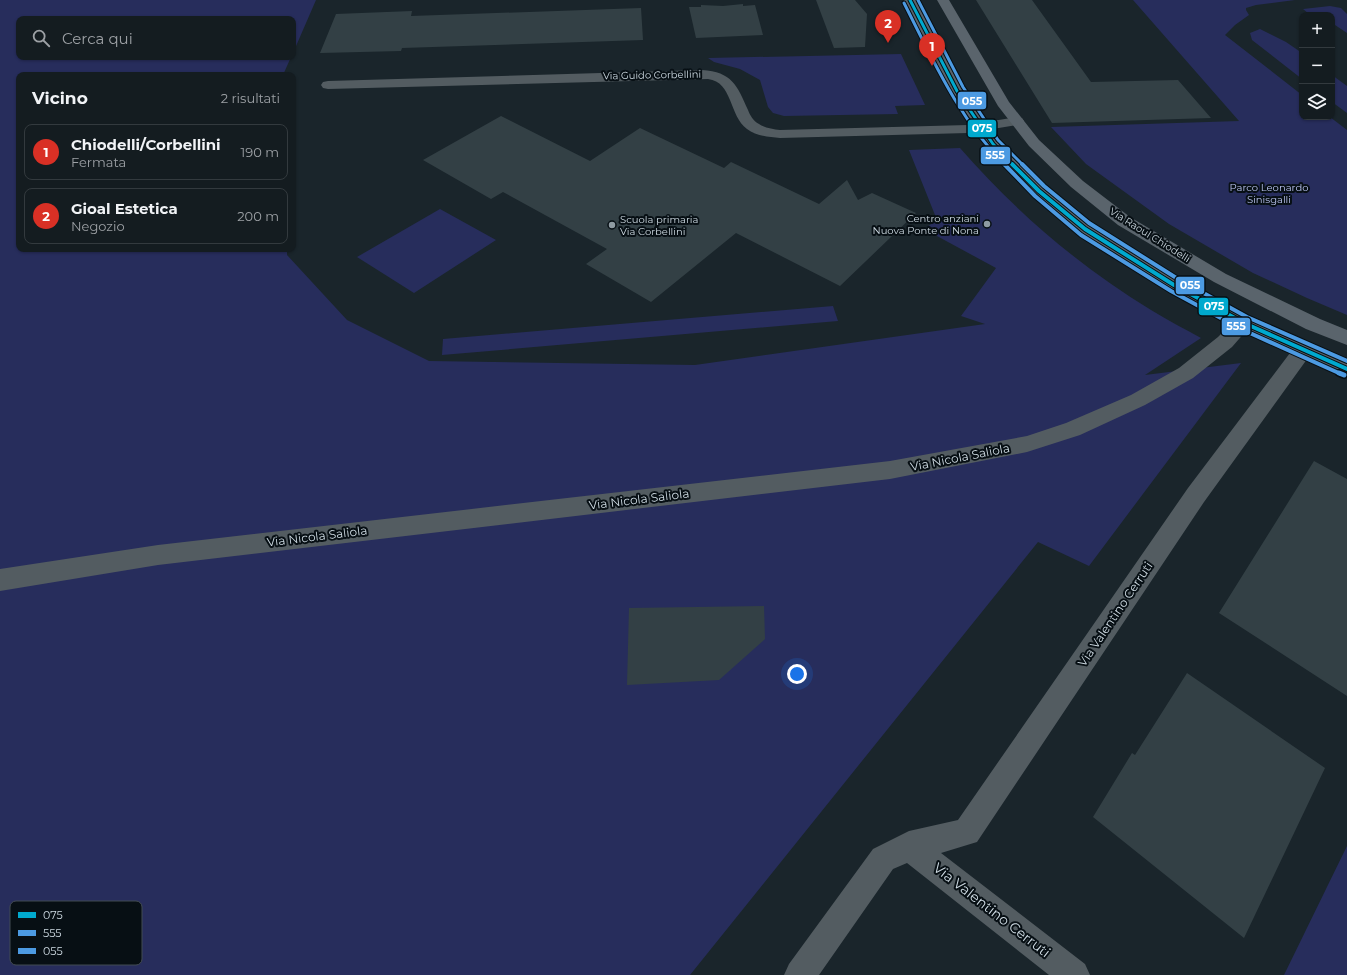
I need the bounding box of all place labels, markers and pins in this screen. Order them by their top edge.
pin: 2 [875,10,901,43]
pin: 1 [919,33,945,66]
place label: Centro anziani Nuova Ponte di Nona [873,212,979,237]
place label: Scuola primaria Via Corbellini [620,213,698,238]
marker: Centro anziani Nuova Ponte di Nona [982,219,992,229]
marker: Scuola primaria Via Corbellini [607,220,617,230]

